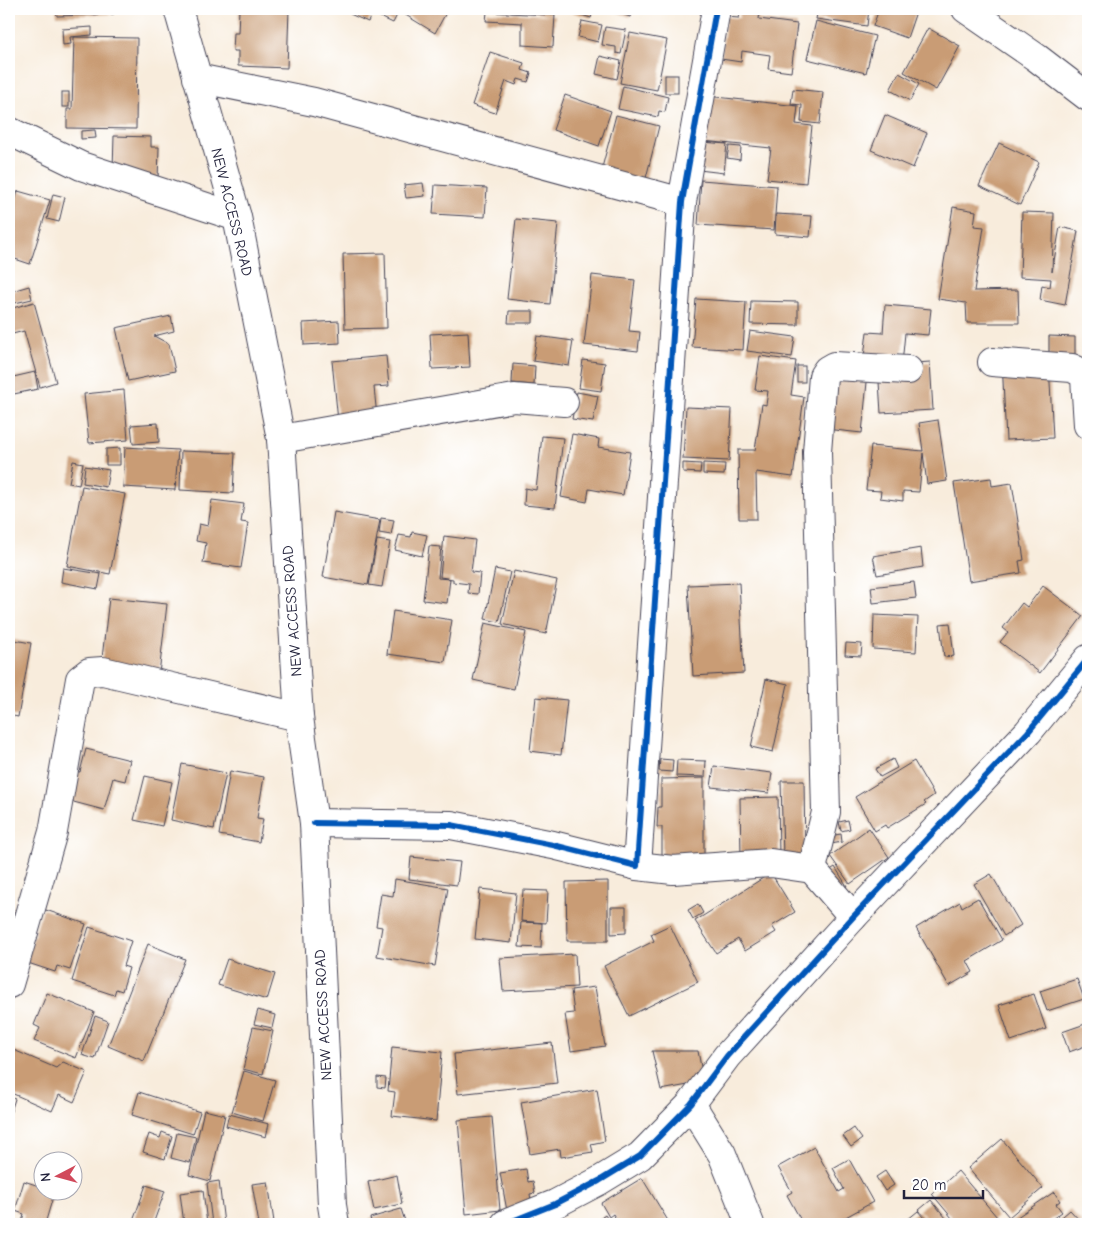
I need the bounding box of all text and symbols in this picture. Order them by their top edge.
street label: NEW ACCESS ROAD [207,146,257,278]
street label: NEW ACCESS ROAD [278,545,306,677]
street label: NEW ACCESS ROAD [311,949,335,1081]
north arrow [32,1150,82,1200]
scale bar [904,1168,983,1200]
text: N [37,1172,54,1183]
text: 20 m [912,1176,946,1194]

